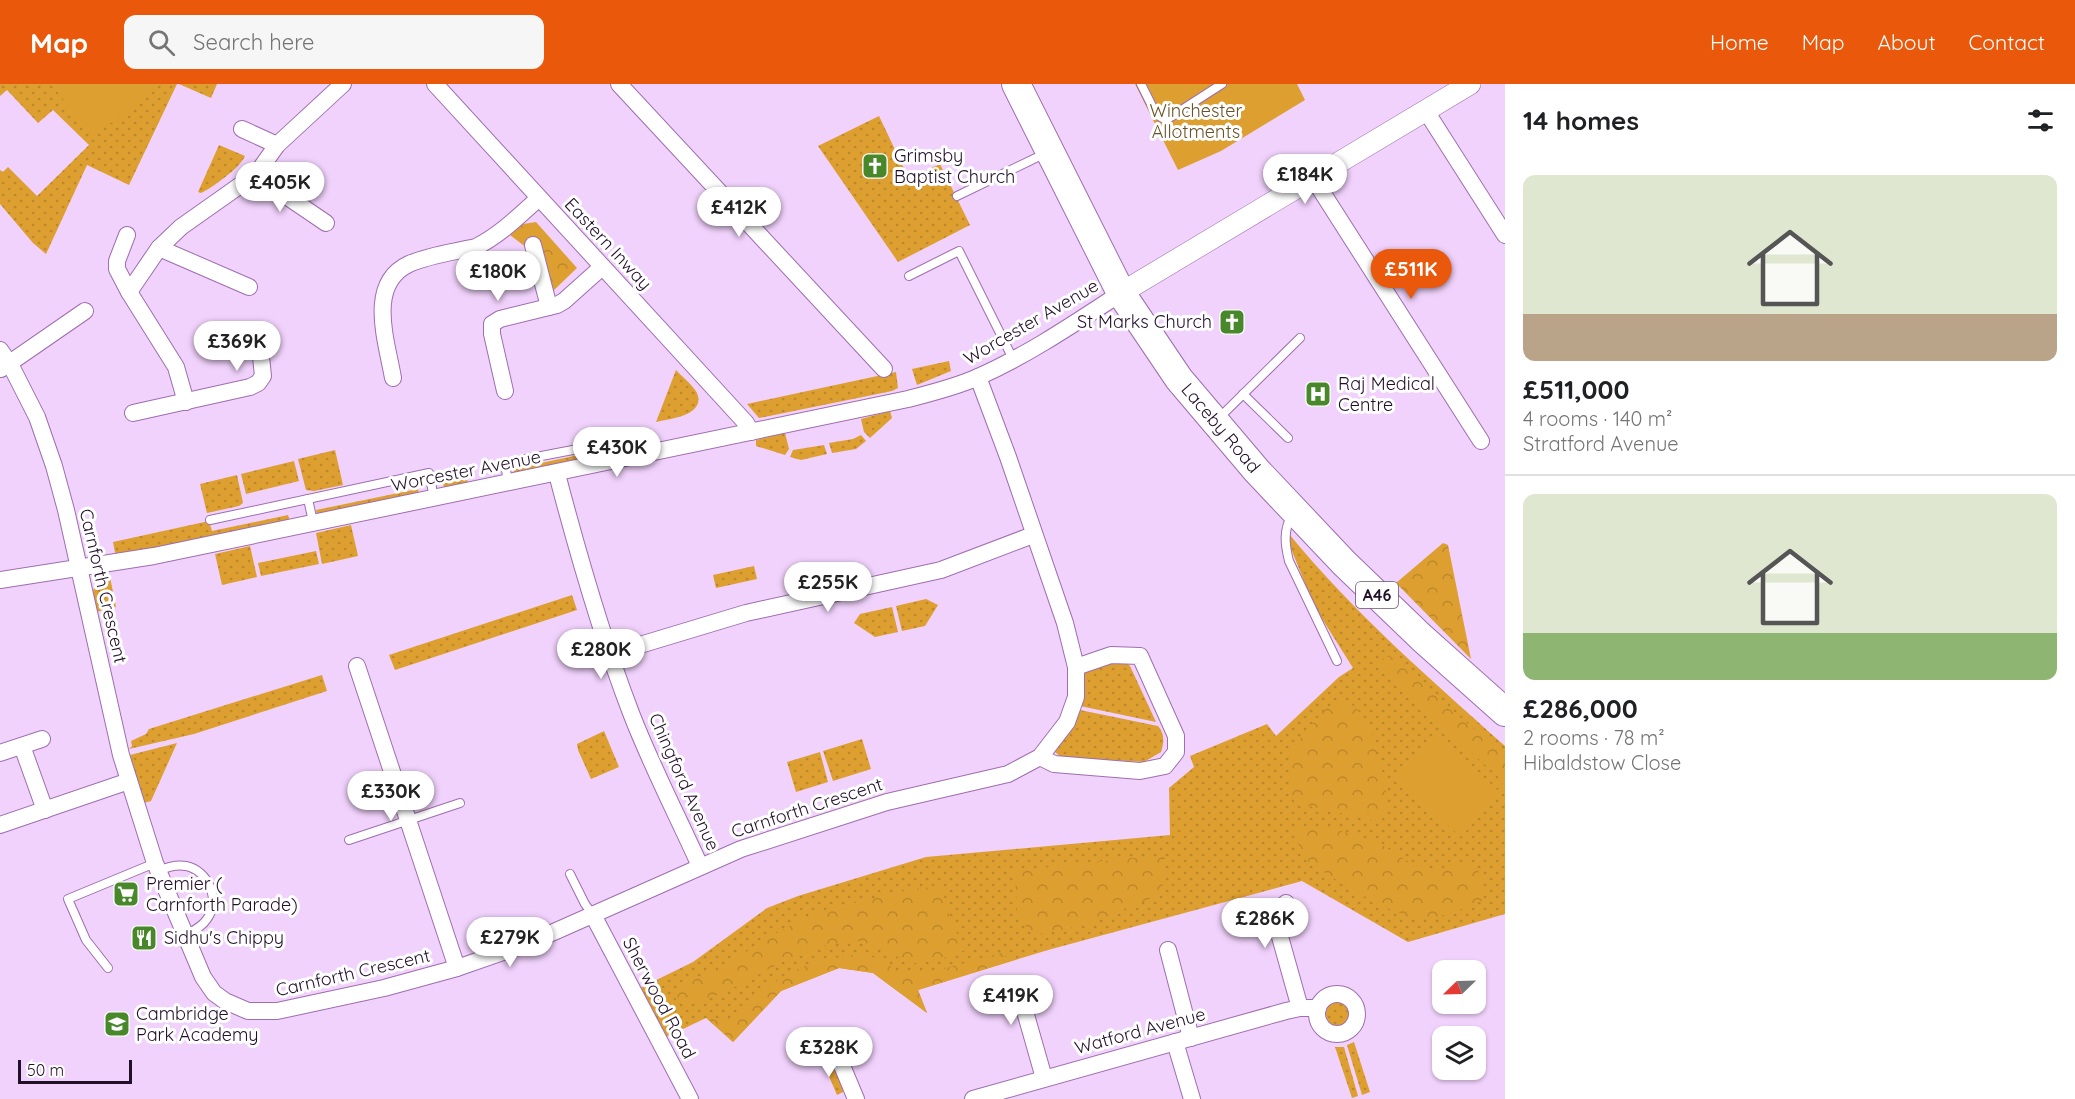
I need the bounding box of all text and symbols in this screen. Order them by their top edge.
search box [124,15,544,69]
text: Map [30,25,88,60]
icon: search [145,26,178,59]
text: Search here [193,28,315,56]
text: Home [1710,29,1769,55]
text: Map [1802,29,1845,55]
text: About [1878,29,1936,55]
text: Contact [1969,29,2045,55]
park label: Winchester Allotments [1150,99,1243,143]
text: 14 homes [1523,104,1639,137]
icon: filters [2024,104,2057,137]
place label: Grimsby Baptist Church [894,144,1015,188]
church icon: Grimsby Baptist Church [860,151,890,181]
pin: £184K [1263,154,1347,205]
text: £184K [1277,161,1333,186]
pin: £405K [238,162,322,213]
text: £405K [249,169,311,194]
pin: £412K [697,187,781,238]
street label: Eastern Inway [560,193,657,295]
text: £412K [711,194,767,219]
icon: home [1736,214,1844,322]
pin: £511K [1369,249,1453,300]
pin: £180K [456,251,540,302]
text: £511K [1385,256,1437,281]
text: £180K [470,258,526,283]
street label: Worcester Avenue [959,274,1102,370]
church icon: St Marks Church [1217,307,1247,337]
place label: St Marks Church [1077,310,1212,333]
pin: £369K [195,321,279,372]
text: £369K [208,328,266,353]
place label: Raj Medical Centre [1338,372,1435,416]
text: £511,000 [1523,373,1629,406]
street label: Laceby Road [1176,378,1266,477]
hospital icon: Raj Medical Centre [1303,379,1333,409]
text: 4 rooms · 140 m² [1523,406,1672,431]
pin: £430K [575,427,659,478]
text: Stratford Avenue [1523,431,1679,456]
text: £430K [587,434,647,459]
street label: Worcester Avenue [389,445,543,496]
street label: Carnforth Crescent [75,506,132,665]
icon: home [1736,533,1844,641]
pin: £255K [786,562,870,613]
text: £255K [798,569,858,594]
road number: A46 [1356,582,1398,608]
pin: £280K [559,629,643,680]
text: £280K [571,636,631,661]
text: £286,000 [1523,692,1638,725]
street label: Chingford Avenue [644,709,725,854]
text: 2 rooms · 78 m² [1523,725,1665,750]
text: Hibaldstow Close [1523,750,1681,775]
pin: £330K [349,771,433,822]
street label: Carnforth Crescent [728,772,885,843]
text: £330K [361,778,421,803]
place label: Premier ( Carnforth Parade) [146,872,298,916]
supermarket icon: Premier ( Carnforth Parade) [111,879,141,909]
pin: £286K [1223,898,1307,949]
text: £286K [1236,905,1294,930]
pin: £279K [468,917,552,968]
restaurant icon: Sidhu's Chippy [129,923,159,953]
text: £279K [480,924,540,949]
place label: Sidhu's Chippy [164,926,284,949]
street label: Sherwood Road [618,933,701,1062]
street label: Carnforth Crescent [273,944,432,1001]
north arrow [1432,960,1486,1014]
map controls [1432,960,1486,1080]
pin: £419K [969,975,1053,1026]
text: £419K [983,982,1039,1007]
place label: Cambridge Park Academy [136,1002,259,1046]
street label: Watford Avenue [1072,1002,1208,1059]
school or university icon: Cambridge Park Academy [102,1009,132,1039]
button: layers [1432,1026,1486,1080]
pin: £328K [787,1027,871,1078]
text: £328K [800,1034,858,1059]
scale bar [18,1057,132,1084]
text: 50 m [27,1060,64,1080]

